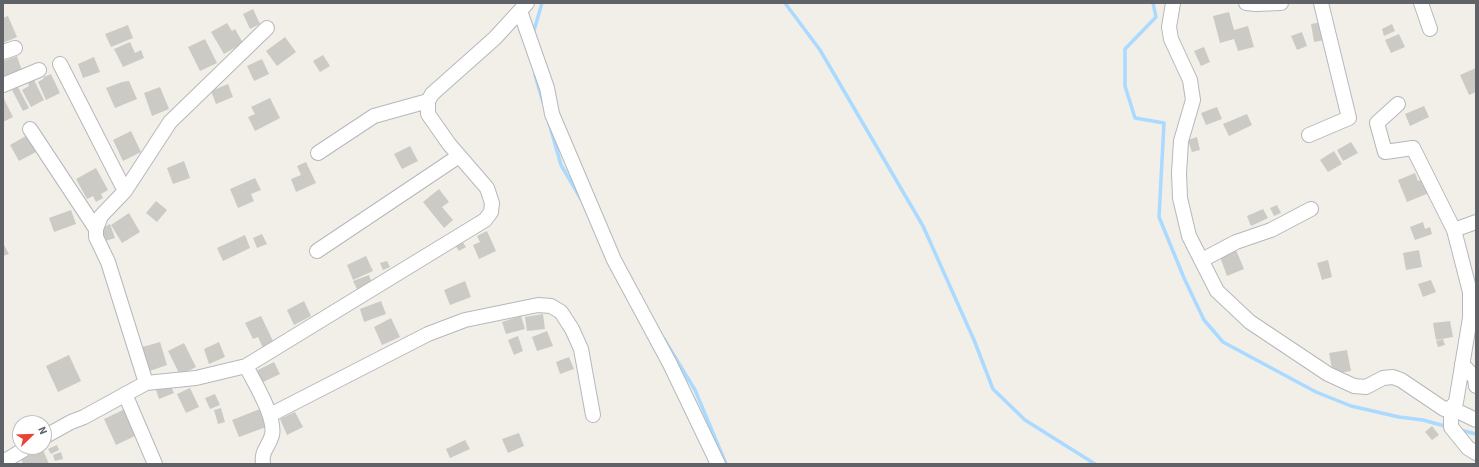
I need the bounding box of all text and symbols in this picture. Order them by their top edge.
north arrow [12,415,52,455]
text: N [34,424,51,437]

